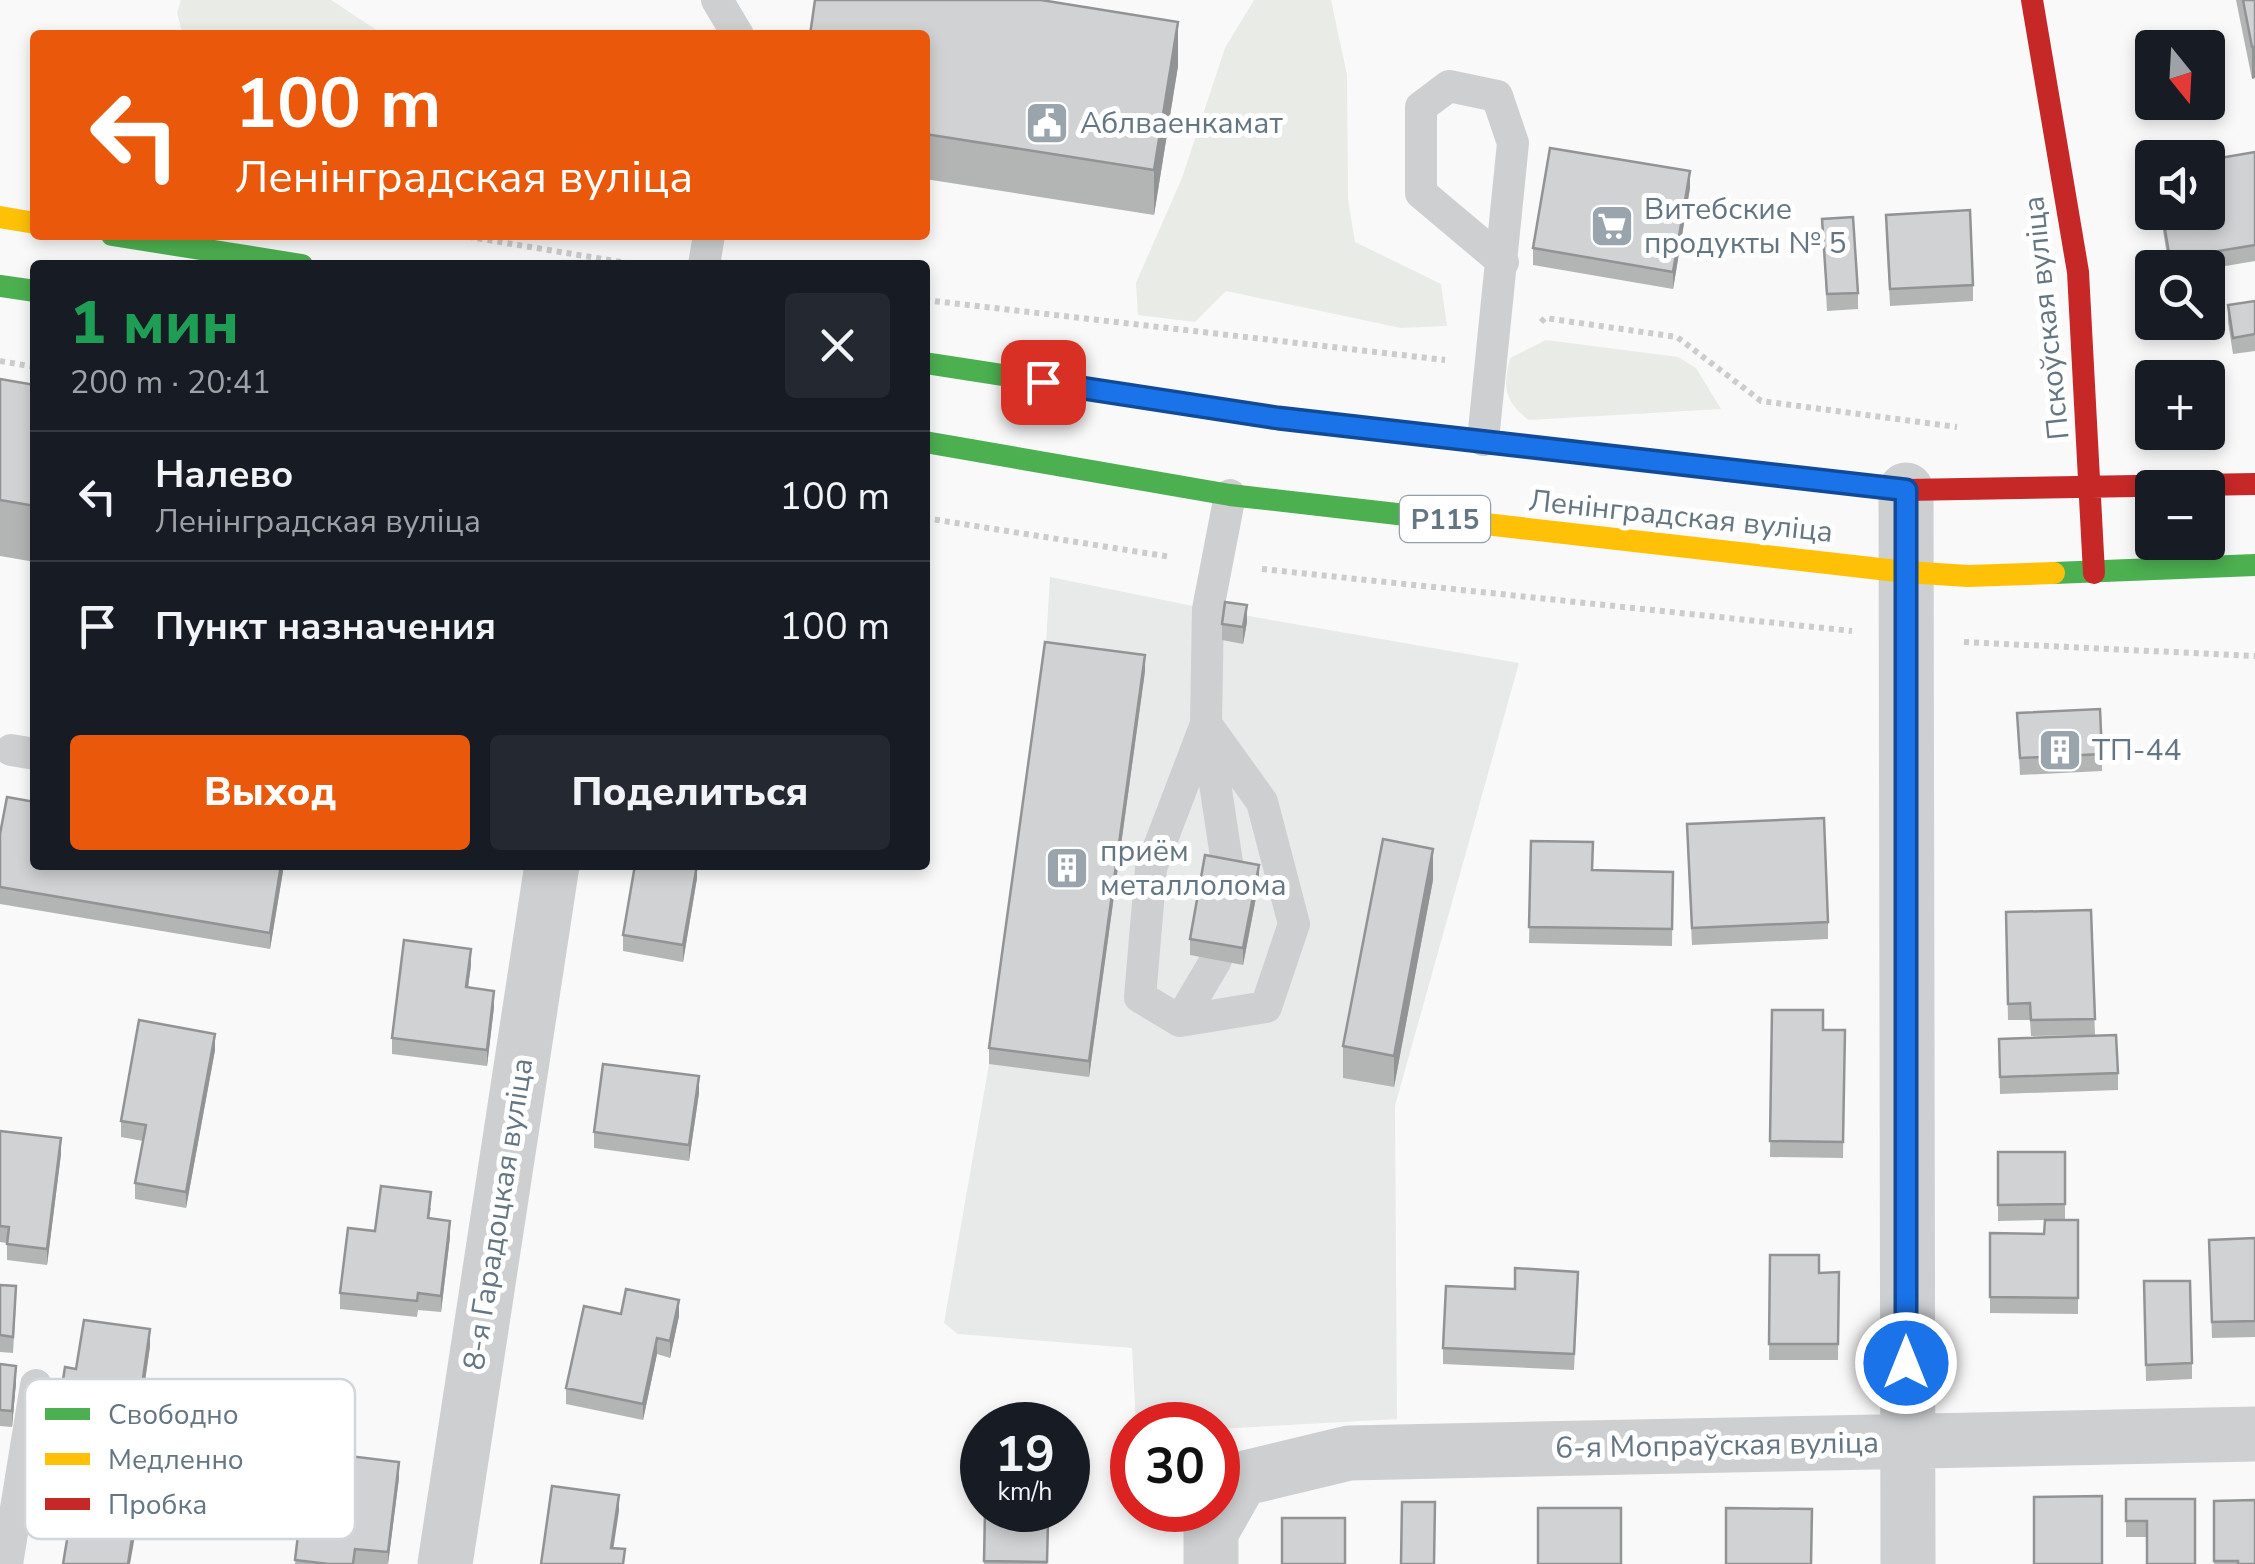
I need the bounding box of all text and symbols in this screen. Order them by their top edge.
north arrow [2135,30,2225,120]
map controls [2135,30,2225,560]
text: 100 m [235,56,441,152]
icon: left [70,70,200,200]
public building icon: Аблваенкамат [1024,100,1070,146]
place label: Аблваенкамат [1080,103,1284,144]
button: sound [2135,140,2225,230]
text: Ленінградская вуліца [235,147,693,208]
place label: Витебские продукты № 5 [1644,189,1847,264]
street label: Пскоўская вуліца [2013,194,2080,442]
supermarket icon: Витебские продукты № 5 [1589,203,1635,249]
button: search [2135,250,2225,340]
text: 1 мин [70,282,239,364]
button: close [785,293,890,398]
pin [1001,340,1086,425]
icon: arrive [1016,355,1071,410]
button: + [2135,360,2225,450]
text: 200 m · 20:41 [70,361,271,404]
text: Налево [155,449,294,500]
icon: left [70,469,125,524]
button: − [2135,470,2225,560]
text: 100 m [779,471,890,522]
street label: Ленінградская вуліца [1527,480,1835,553]
road number: Р115 [1400,496,1490,542]
text: Ленінградская вуліца [155,500,481,543]
icon: arrive [70,599,125,654]
text: Пункт назначения [155,601,496,652]
text: 100 m [779,601,890,652]
building icon: ТП-44 [2037,727,2083,773]
place label: ТП-44 [2092,730,2181,771]
button: Выход [70,735,470,850]
button: Поделиться [490,735,890,850]
place label: приём металлолома [1100,831,1287,906]
building icon: приём металлолома [1044,845,1090,891]
street label: 8-я Гарадоцкая вуліца [454,1055,543,1373]
position arrow [1854,1311,1958,1415]
legend [25,1379,355,1539]
text: Свободно [108,1396,239,1434]
speed limit sign: 30 [1110,1402,1240,1532]
text: 19 [995,1420,1055,1489]
street label: 6-я Мопраўская вуліца [1555,1422,1879,1469]
text: Медленно [108,1441,244,1479]
text: km/h [997,1475,1053,1509]
text: Пробка [108,1486,207,1524]

